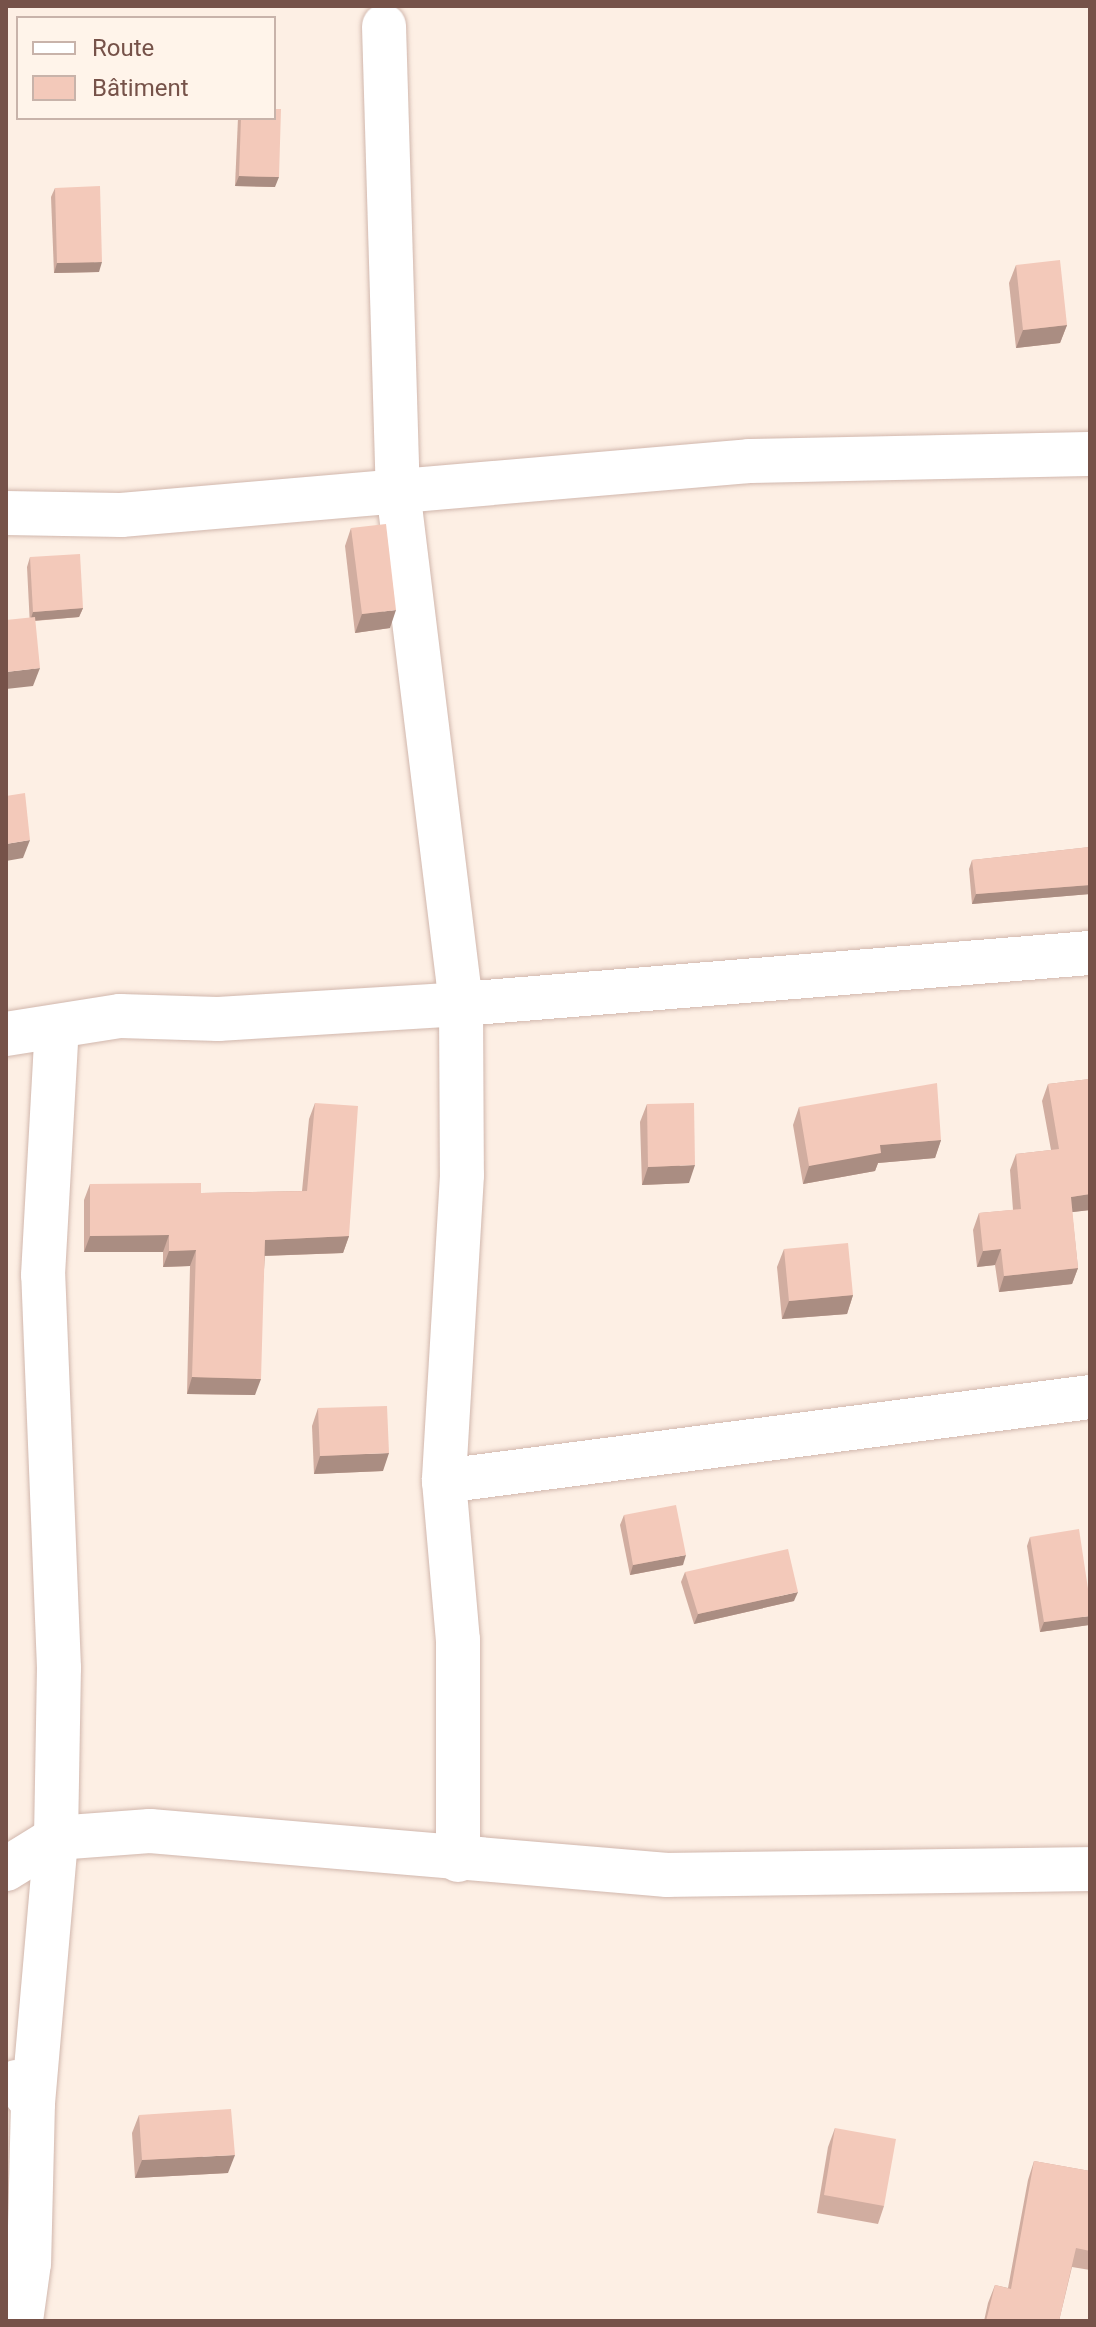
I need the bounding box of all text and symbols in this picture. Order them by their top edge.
legend [16,16,276,120]
text: Route [92,34,154,62]
text: Bâtiment [92,74,189,102]

